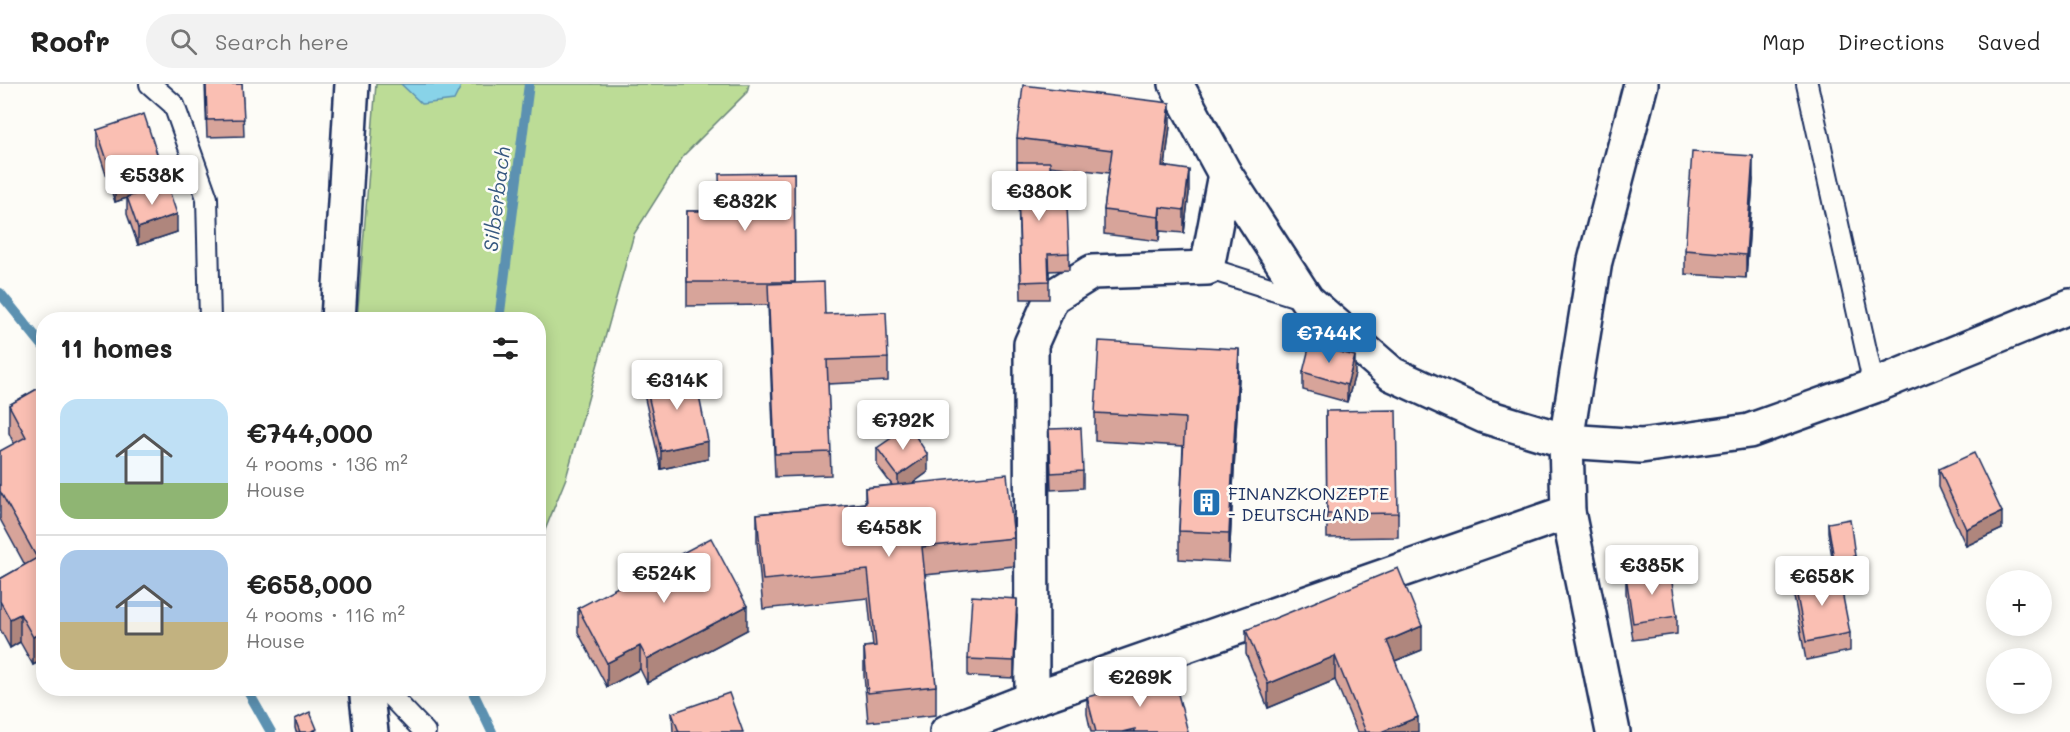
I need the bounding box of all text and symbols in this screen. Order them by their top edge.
search box [146,14,566,68]
text: Roofr [30,23,110,59]
icon: search [167,25,200,58]
text: Search here [215,27,349,56]
text: Map [1762,28,1805,55]
text: Directions [1838,28,1945,55]
text: Saved [1978,28,2040,55]
water label: Silberbach [477,145,515,253]
pin: €538K [110,155,194,206]
text: €538K [119,161,185,187]
pin: €380K [997,171,1081,222]
text: €380K [1006,177,1072,203]
pin: €832K [703,181,787,232]
text: €832K [713,187,777,213]
pin: €744K [1287,313,1371,364]
text: €744K [1296,319,1362,345]
text: 11 homes [60,331,173,365]
icon: filters [489,332,522,365]
pin: €314K [635,360,719,411]
text: €314K [646,366,708,392]
pin: €792K [861,400,945,451]
text: €792K [871,406,935,432]
text: €744,000 [246,416,373,450]
icon: home [108,423,180,495]
text: 4 rooms · 136 m² [246,450,408,476]
text: House [246,476,305,502]
place label: FINANZKONZEPTE - DEUTSCHLAND [1228,481,1389,526]
building icon: FINANZKONZEPTE - DEUTSCHLAND [1191,487,1223,519]
pin: €458K [847,507,931,558]
text: €458K [856,513,922,539]
pin: €385K [1610,545,1694,596]
text: €385K [1619,551,1685,577]
pin: €524K [622,553,706,604]
pin: €658K [1780,556,1864,607]
text: €524K [632,559,696,585]
text: €658K [1789,562,1855,588]
text: €658,000 [246,567,372,601]
map controls [1986,570,2052,714]
button: + [1986,570,2052,636]
icon: home [108,574,180,646]
text: 4 rooms · 116 m² [246,601,405,627]
text: House [246,627,305,653]
button: − [1986,648,2052,714]
pin: €269K [1098,657,1182,708]
text: €269K [1108,663,1172,689]

